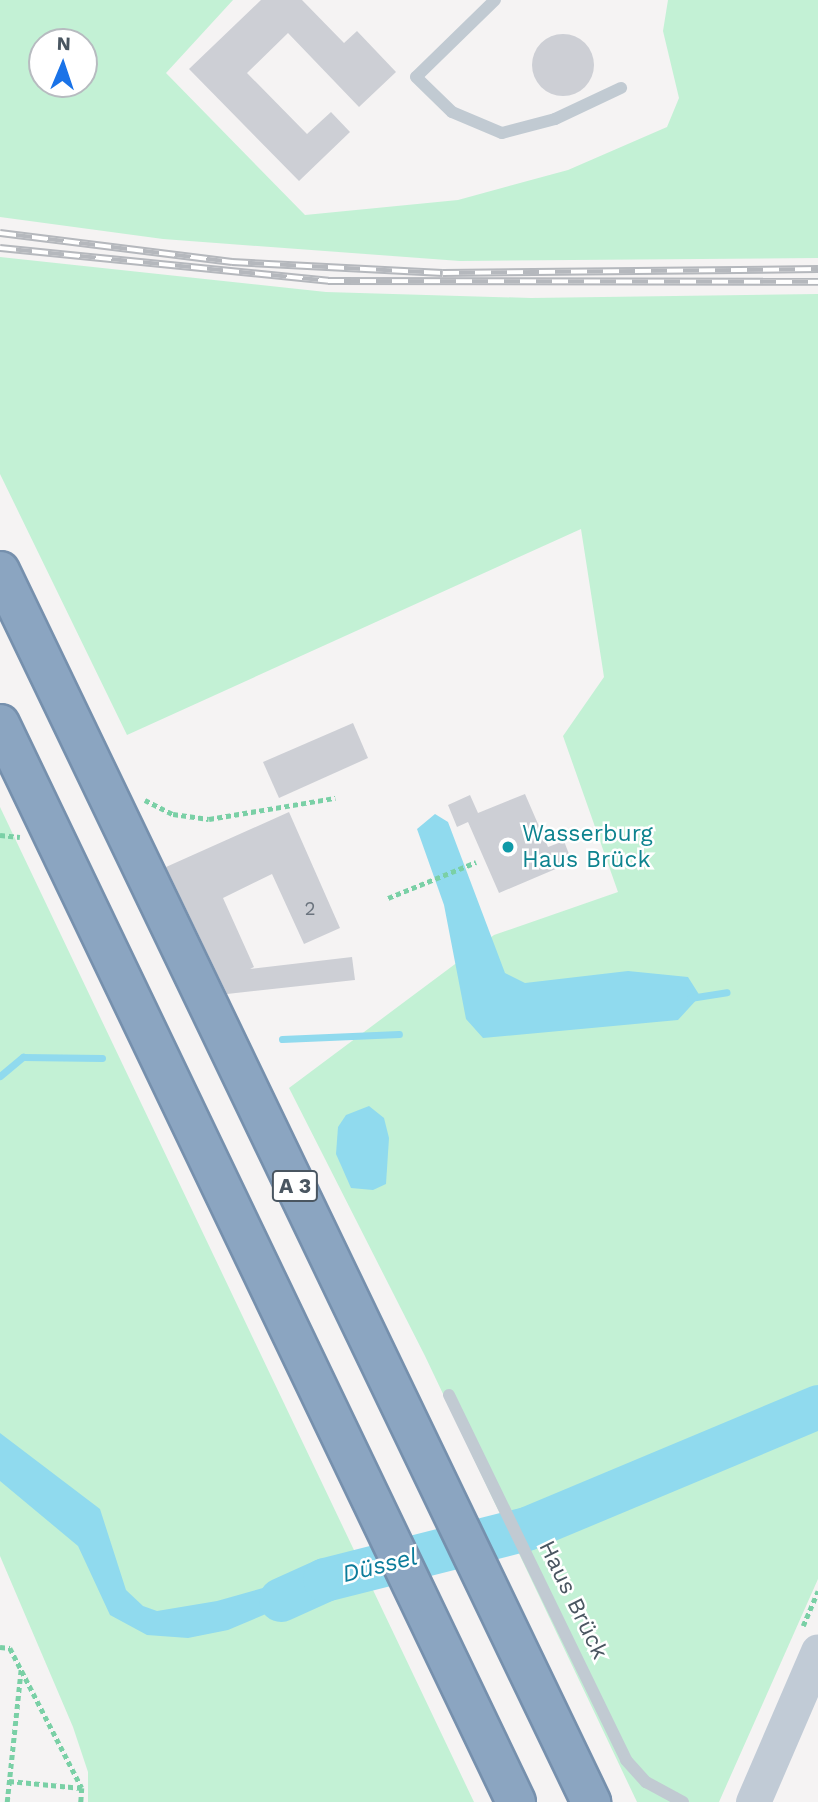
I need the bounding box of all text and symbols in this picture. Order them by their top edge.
north arrow [28,28,98,98]
text: N [56,32,71,55]
place label: Wasserburg Haus Brück [522,820,653,874]
marker: Wasserburg Haus Brück [500,839,516,855]
house number: 2 [304,898,316,920]
road number: A 3 [270,1168,320,1204]
street label: Haus Brück [532,1536,614,1664]
water label: Düssel [339,1543,421,1589]

